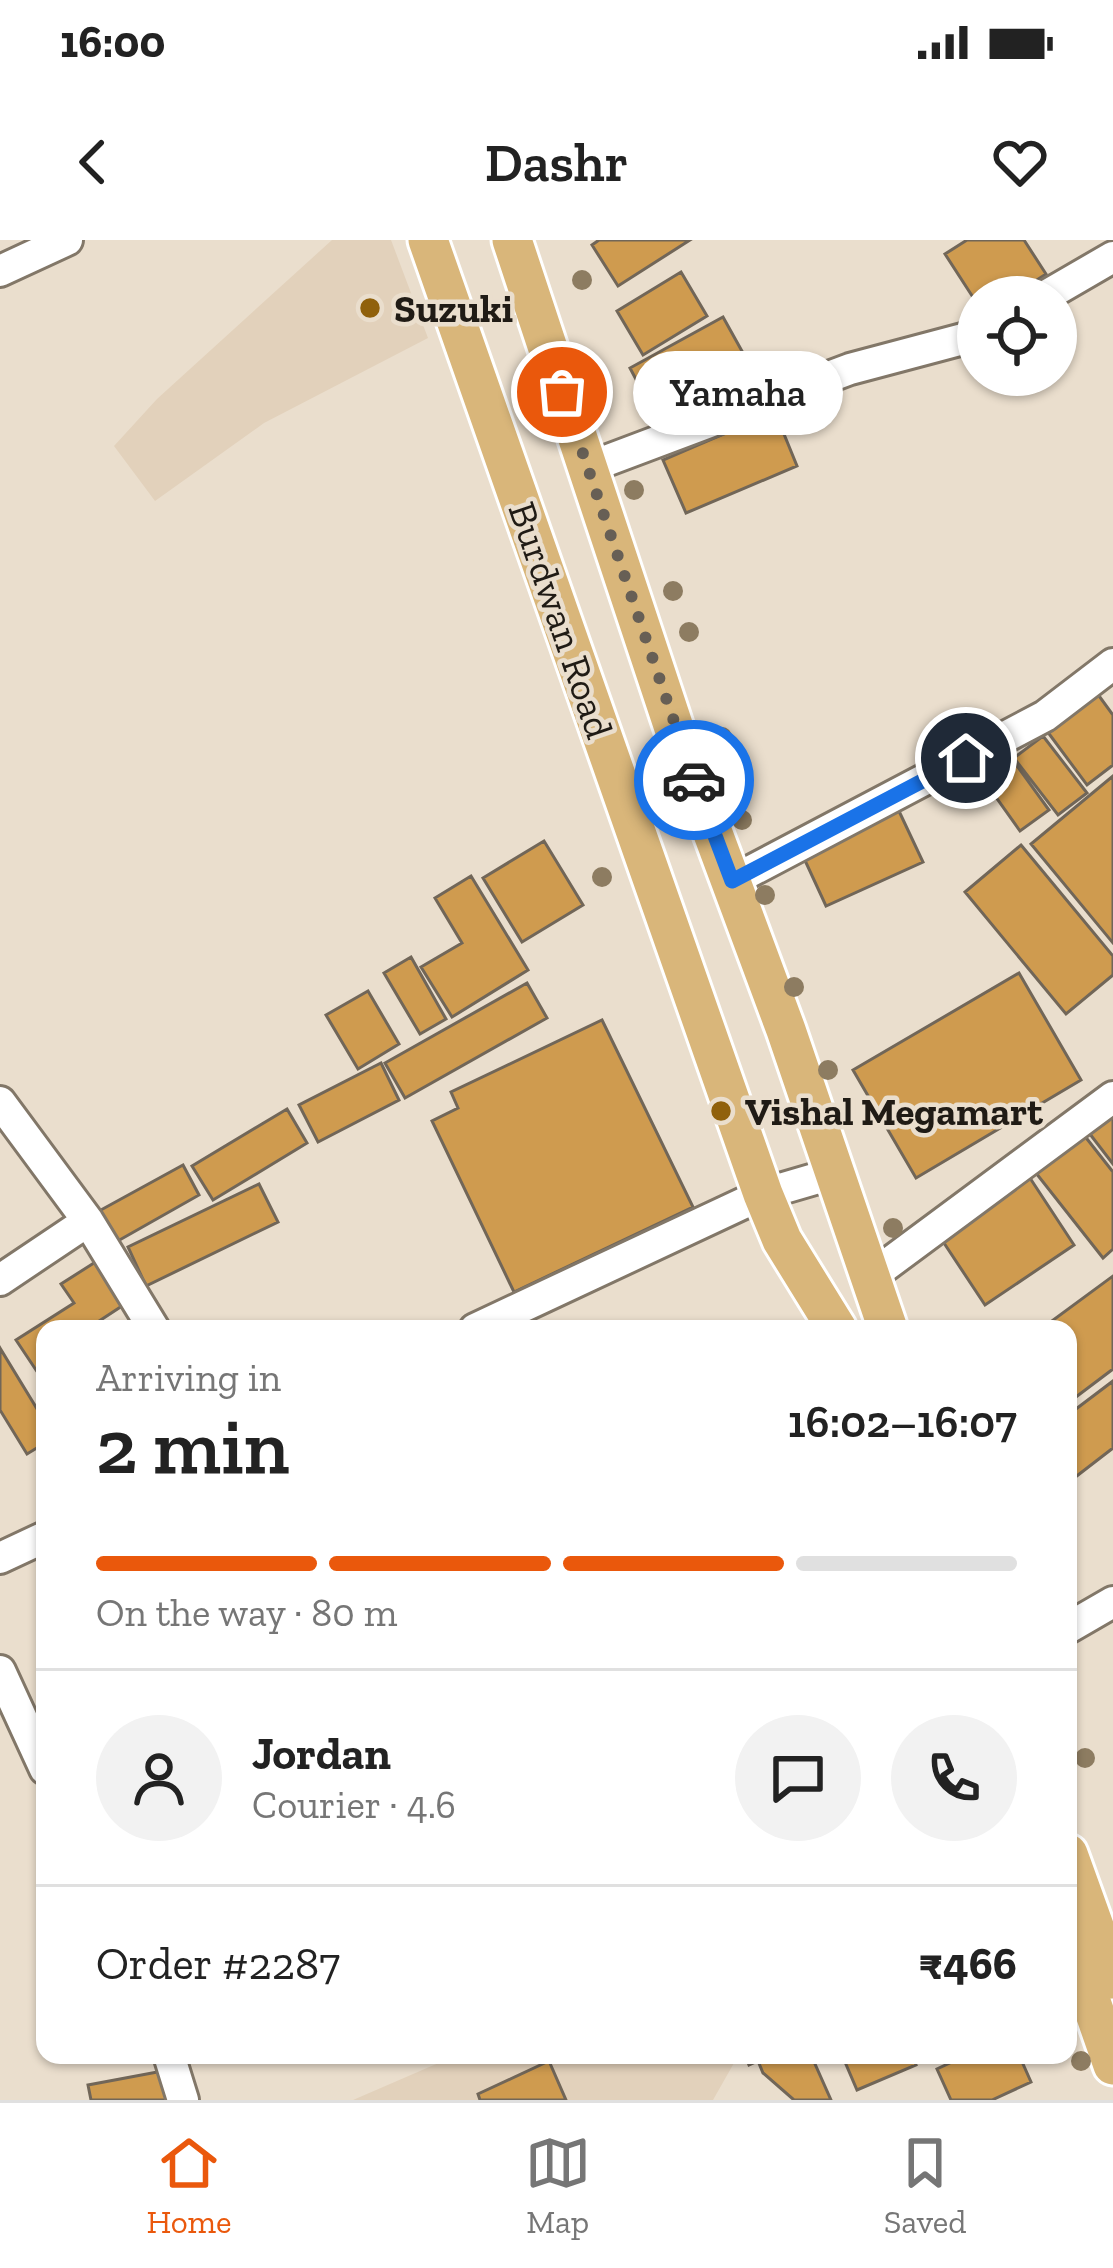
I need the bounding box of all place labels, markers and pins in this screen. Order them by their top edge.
place label: Suzuki [394,285,513,332]
marker: Suzuki [357,295,383,321]
pin [511,341,613,443]
callout: Yamaha [634,350,844,434]
pin [915,707,1017,809]
place label: Vishal Megamart [745,1088,1043,1135]
marker: Vishal Megamart [708,1098,734,1124]

